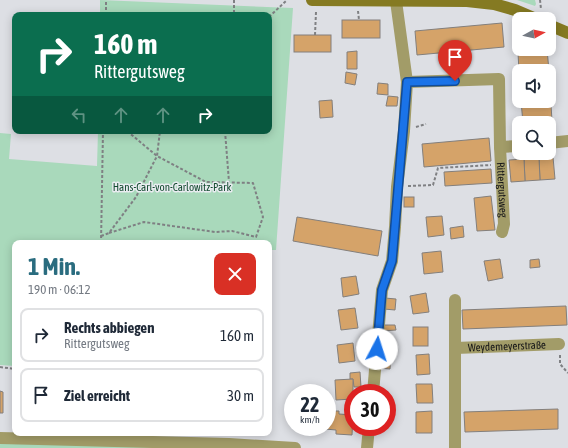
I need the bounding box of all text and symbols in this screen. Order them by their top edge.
north arrow [512,12,556,56]
map controls [512,12,556,160]
icon: right [28,28,80,80]
text: 160 m [94,28,157,60]
pin [438,40,472,81]
icon: arrive [444,46,466,68]
text: Rittergutsweg [94,61,185,82]
button: sound [512,64,556,108]
icon: left [68,104,90,126]
icon: ahead [110,104,132,126]
icon: ahead [152,104,174,126]
icon: right [194,104,216,126]
button: search [512,116,556,160]
street label: Rittergutsweg [495,162,510,218]
park label: Hans-Carl-von-Carlowitz-Park [113,181,231,193]
text: 1 Min. [28,253,80,280]
button: close [214,253,256,295]
text: 190 m · 06:12 [28,282,91,297]
text: Rechts abbiegen [64,319,154,336]
icon: right [30,324,52,346]
text: 160 m [220,327,254,344]
position arrow [356,328,398,370]
text: Rittergutsweg [64,336,130,351]
street label: Weydemeyerstraße [468,339,546,353]
icon: arrive [30,384,52,406]
speed limit sign: 30 [344,384,396,436]
text: Ziel erreicht [64,387,130,404]
text: 30 m [227,387,254,404]
text: 22 [301,393,319,416]
text: km/h [300,414,320,425]

